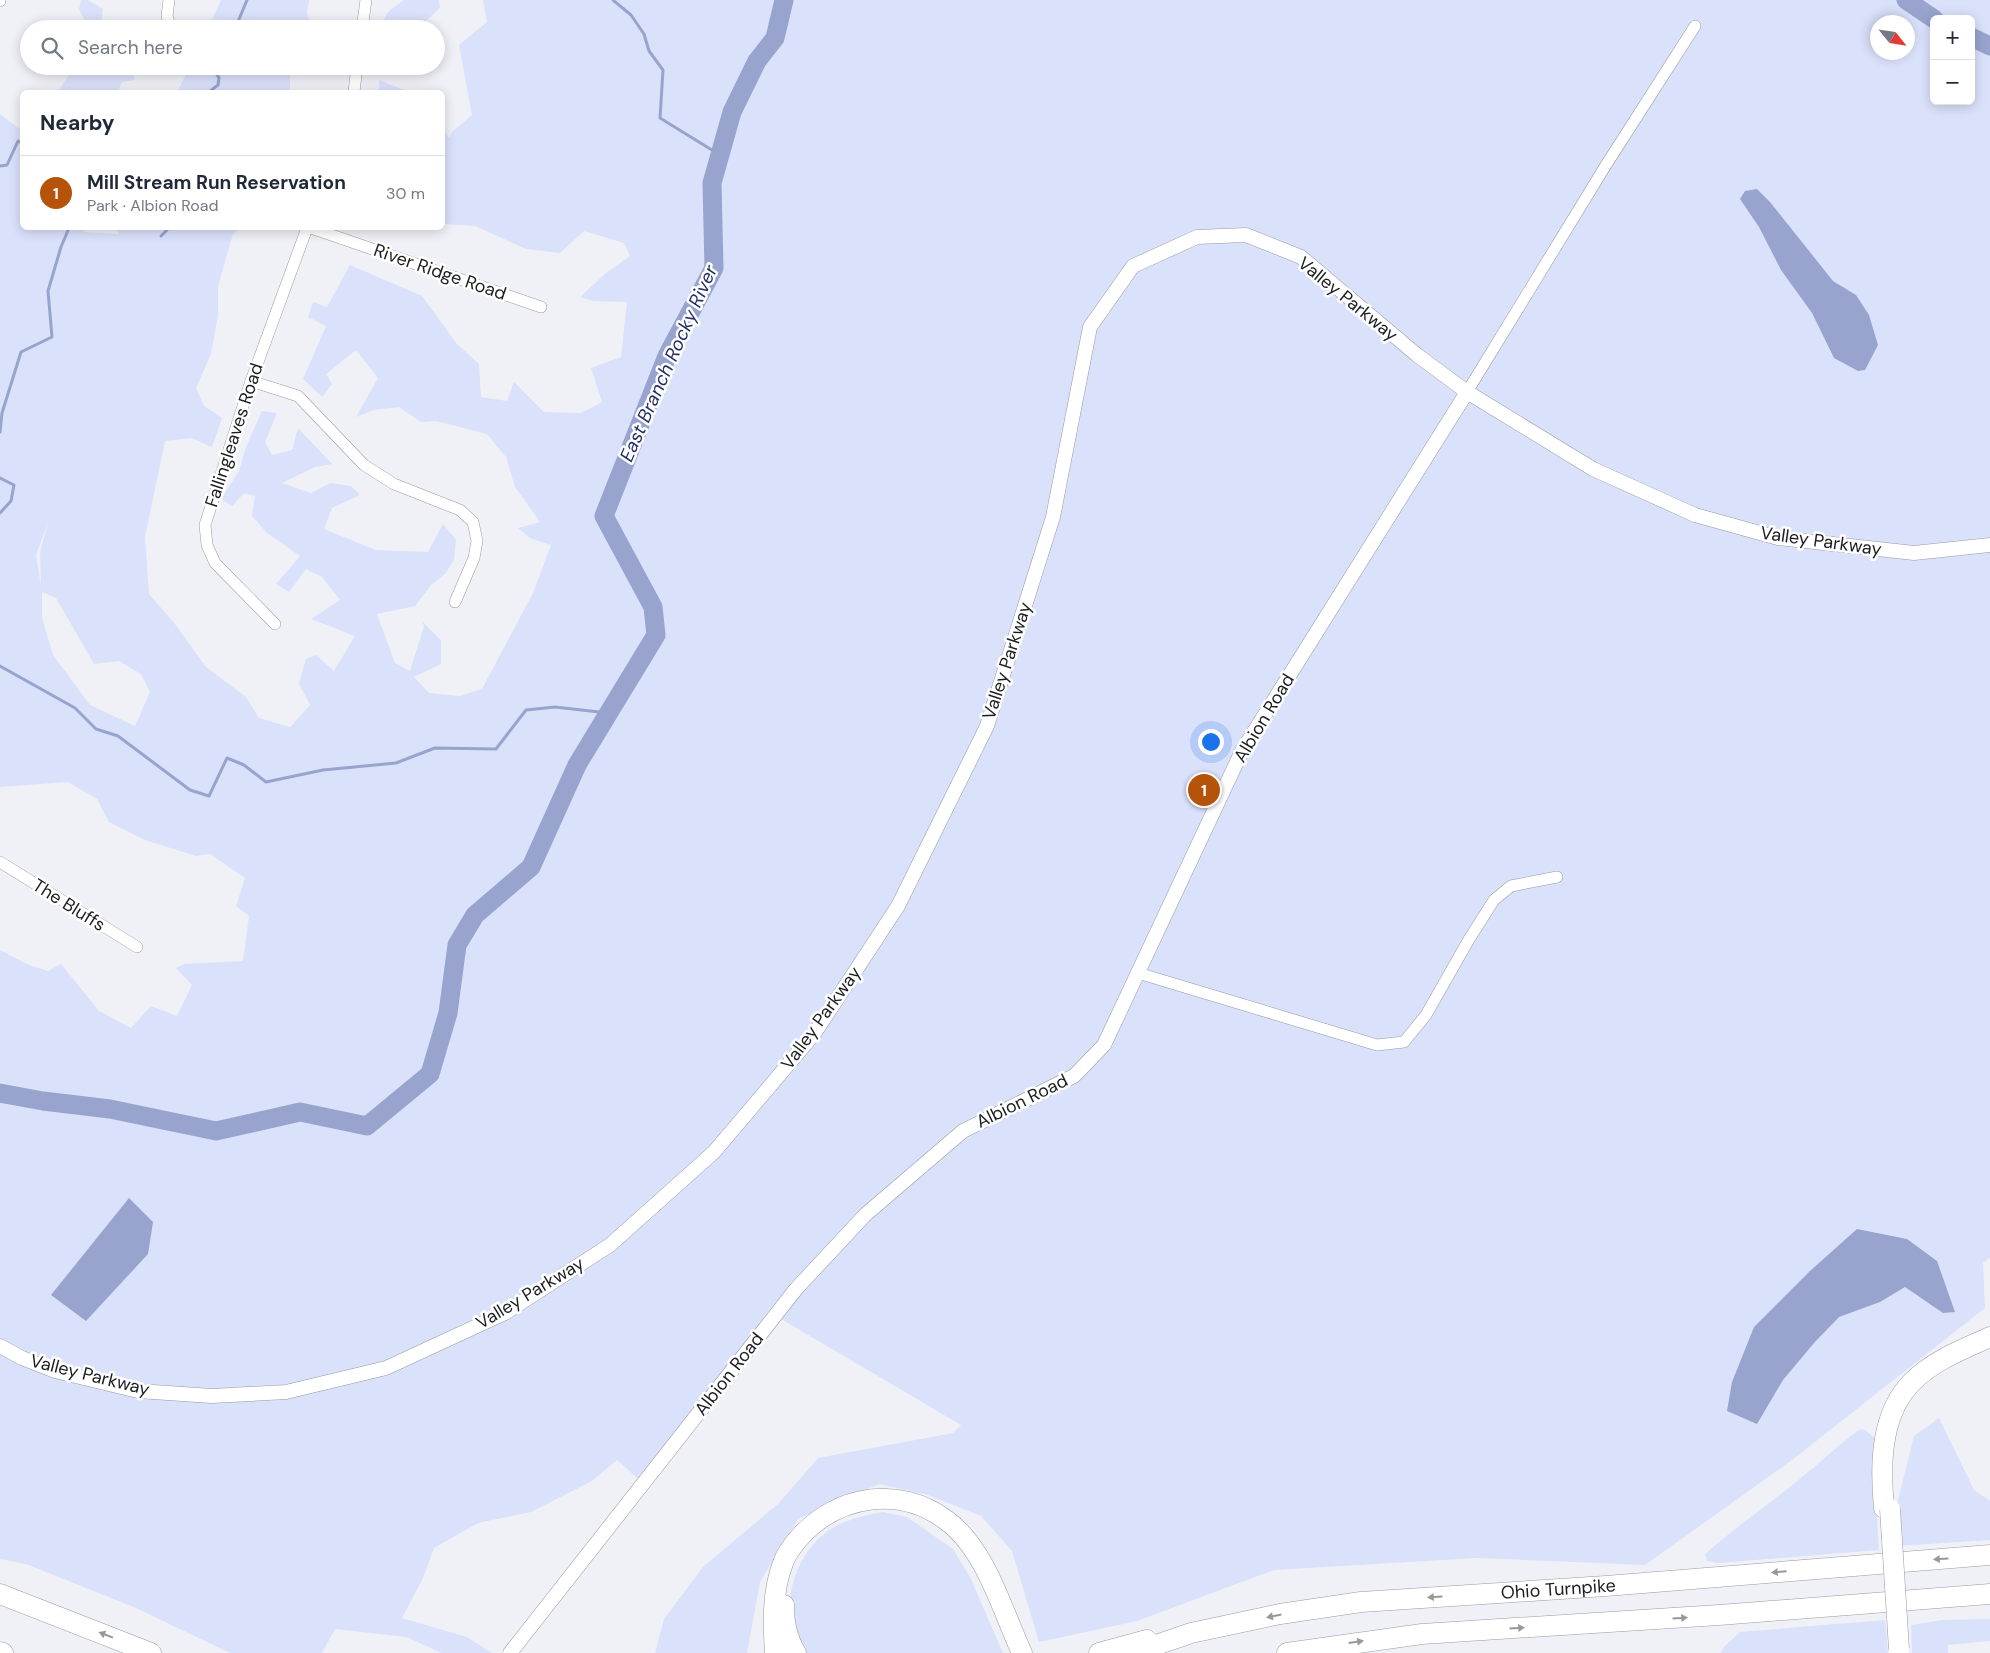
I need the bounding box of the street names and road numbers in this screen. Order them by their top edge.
street label: River Ridge Road [371,238,509,306]
street label: Valley Parkway [1293,251,1403,347]
street label: Fallingleaves Road [199,360,269,510]
street label: Valley Parkway [1759,521,1883,561]
street label: Valley Parkway [977,599,1037,723]
street label: Albion Road [1228,669,1300,767]
street label: The Bluffs [28,873,110,937]
street label: Valley Parkway [775,962,867,1074]
street label: Albion Road [972,1068,1072,1134]
street label: Valley Parkway [472,1251,588,1335]
street label: Albion Road [689,1328,769,1420]
street label: Valley Parkway [28,1349,152,1401]
street label: Ohio Turnpike [1500,1573,1617,1605]

